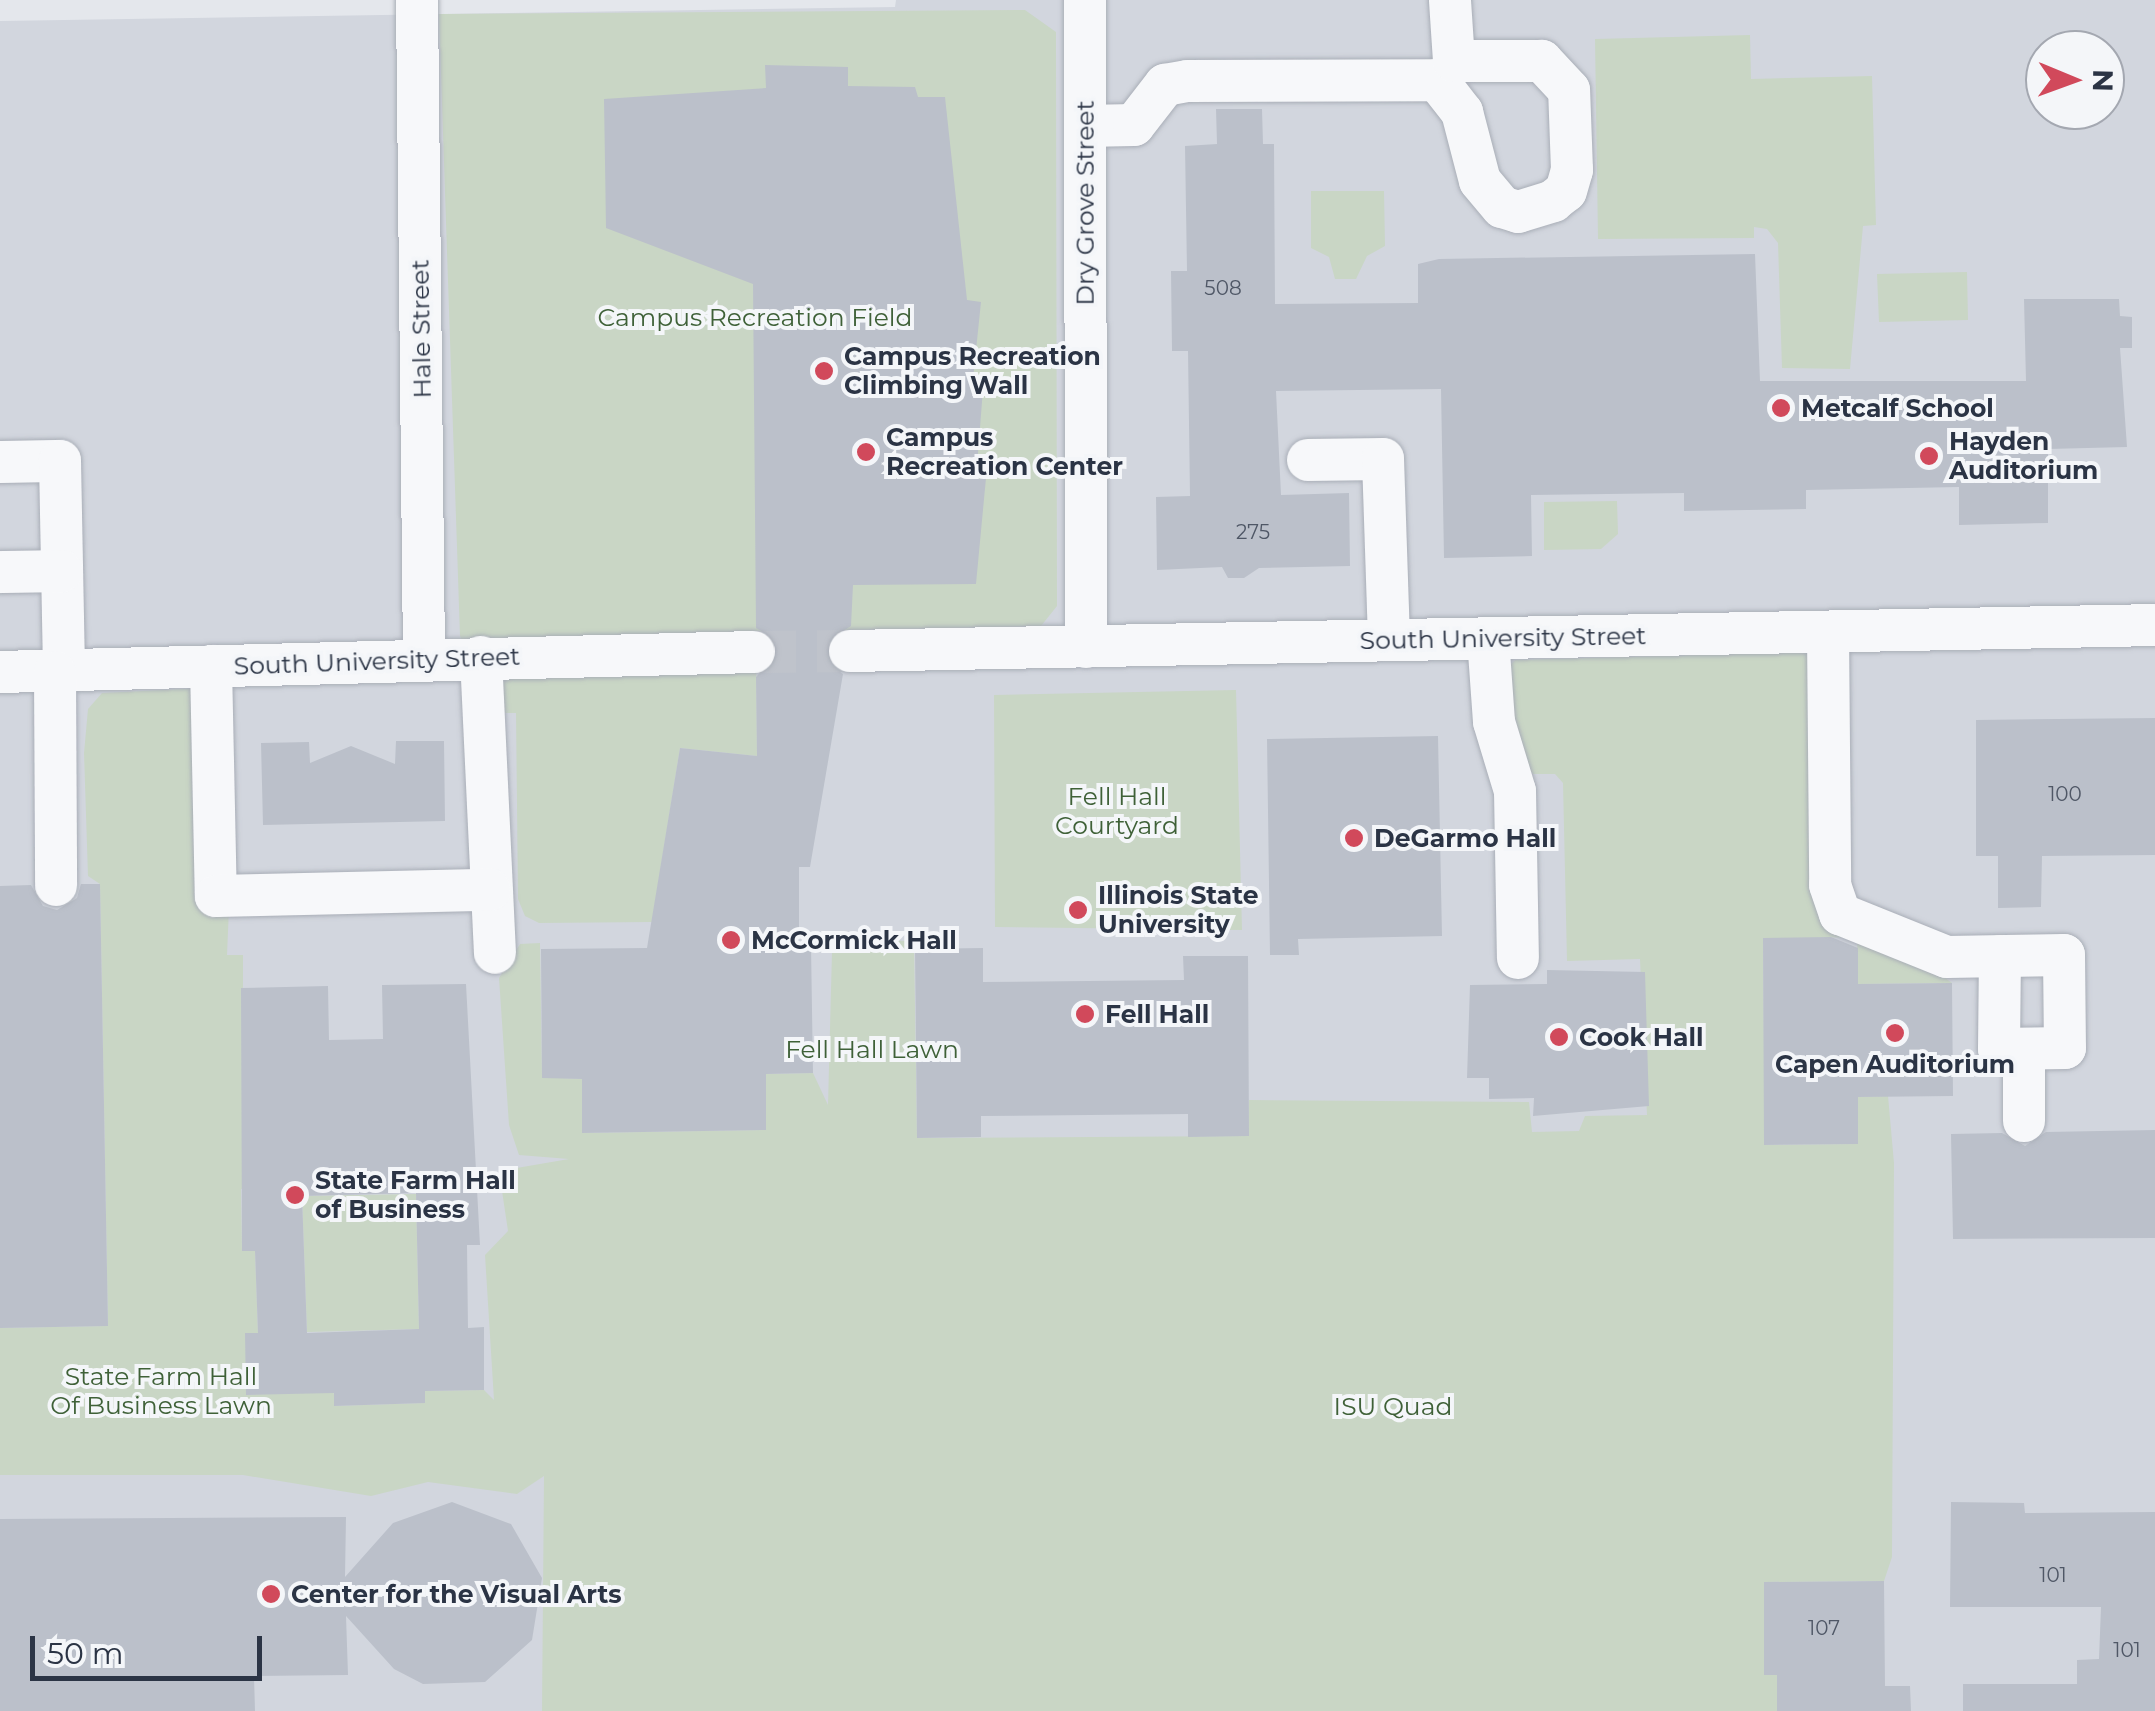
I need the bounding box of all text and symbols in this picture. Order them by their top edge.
north arrow [2025,30,2125,130]
text: N [2086,69,2120,92]
street label: Dry Grove Street [1070,100,1100,306]
street label: Hale Street [405,259,437,399]
house number: 508 [1204,276,1242,300]
park label: Campus Recreation Field [597,302,913,332]
place label: Campus Recreation Climbing Wall [844,342,1101,401]
marker: Campus Recreation Climbing Wall [813,360,835,382]
place label: Metcalf School [1801,393,1994,423]
marker: Metcalf School [1770,397,1792,419]
place label: Campus Recreation Center [886,423,1123,482]
place label: Hayden Auditorium [1949,427,2098,486]
marker: Campus Recreation Center [855,441,877,463]
marker: Hayden Auditorium [1918,445,1940,467]
house number: 275 [1236,520,1270,544]
street label: South University Street [1359,620,1647,656]
street label: South University Street [233,641,521,681]
park label: Fell Hall Courtyard [1055,782,1179,841]
house number: 100 [2048,782,2082,806]
place label: DeGarmo Hall [1374,823,1556,853]
marker: DeGarmo Hall [1343,827,1365,849]
place label: Illinois State University [1098,881,1258,940]
marker: Illinois State University [1067,899,1089,921]
place label: McCormick Hall [751,925,957,955]
marker: McCormick Hall [720,929,742,951]
place label: Fell Hall [1105,999,1209,1029]
marker: Fell Hall [1074,1003,1096,1025]
place label: Cook Hall [1579,1022,1704,1052]
marker: Capen Auditorium [1884,1022,1906,1044]
marker: Cook Hall [1548,1026,1570,1048]
park label: Fell Hall Lawn [785,1034,959,1064]
place label: Capen Auditorium [1775,1049,2015,1079]
place label: State Farm Hall of Business [315,1166,516,1225]
marker: State Farm Hall of Business [284,1184,306,1206]
park label: State Farm Hall Of Business Lawn [50,1362,272,1421]
park label: ISU Quad [1334,1391,1452,1421]
house number: 101 [2039,1563,2067,1587]
place label: Center for the Visual Arts [291,1579,622,1609]
marker: Center for the Visual Arts [260,1583,282,1605]
scale bar [35,1616,268,1678]
house number: 107 [1808,1616,1840,1640]
text: 50 m [47,1635,124,1672]
house number: 101 [2113,1638,2141,1662]

